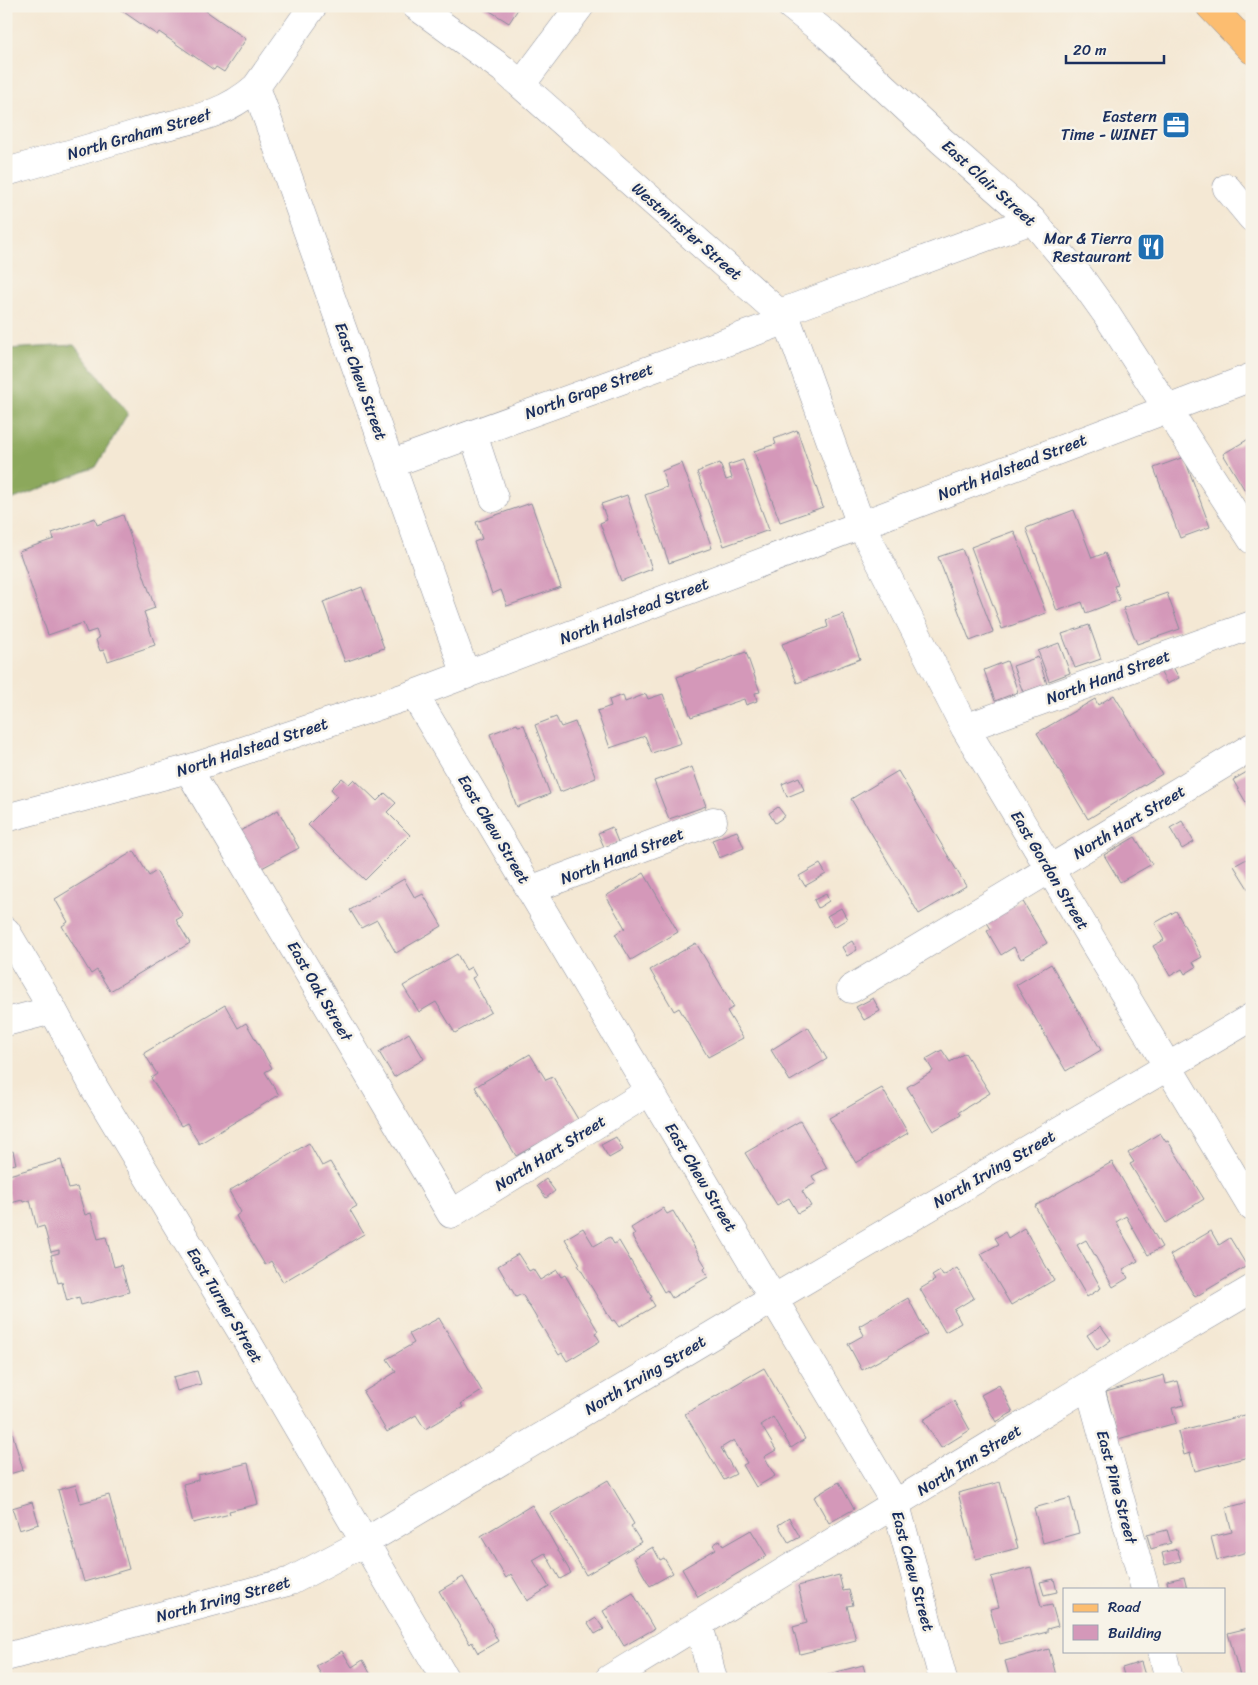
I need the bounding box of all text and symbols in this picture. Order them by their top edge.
scale bar [1066,32,1163,64]
text: 20 m [1073,37,1107,63]
street label: North Graham Street [64,99,215,168]
place label: Eastern Time - WINET [1061,102,1158,149]
office icon: Eastern Time - WINET [1161,110,1191,140]
street label: East Clair Street [935,132,1043,234]
street label: Westminster Street [625,174,749,288]
place label: Mar & Tierra Restaurant [1044,224,1132,271]
restaurant icon: Mar & Tierra Restaurant [1136,232,1166,262]
street label: East Chew Street [326,318,396,444]
street label: North Grape Street [521,354,657,428]
street label: North Halstead Street [933,425,1091,509]
street label: North Halstead Street [555,569,713,653]
street label: North Hand Street [1042,641,1174,713]
street label: North Halstead Street [172,709,332,785]
street label: East Chew Street [450,768,538,890]
street label: North Hart Street [1067,777,1191,867]
street label: East Gordon Street [1003,804,1097,936]
street label: North Hand Street [556,819,688,893]
street label: East Oak Street [279,935,361,1047]
street label: North Hart Street [488,1107,612,1199]
street label: East Chew Street [657,1116,745,1238]
street label: North Irving Street [927,1122,1061,1216]
street label: East Turner Street [179,1241,271,1369]
street label: North Irving Street [578,1327,712,1423]
street label: North Inn Street [911,1416,1027,1504]
street label: East Pine Street [1088,1427,1146,1548]
street label: East Chew Street [883,1507,943,1635]
street label: North Irving Street [153,1567,293,1631]
legend [1063,1588,1226,1652]
text: Road [1108,1594,1141,1620]
text: Building [1108,1620,1162,1646]

